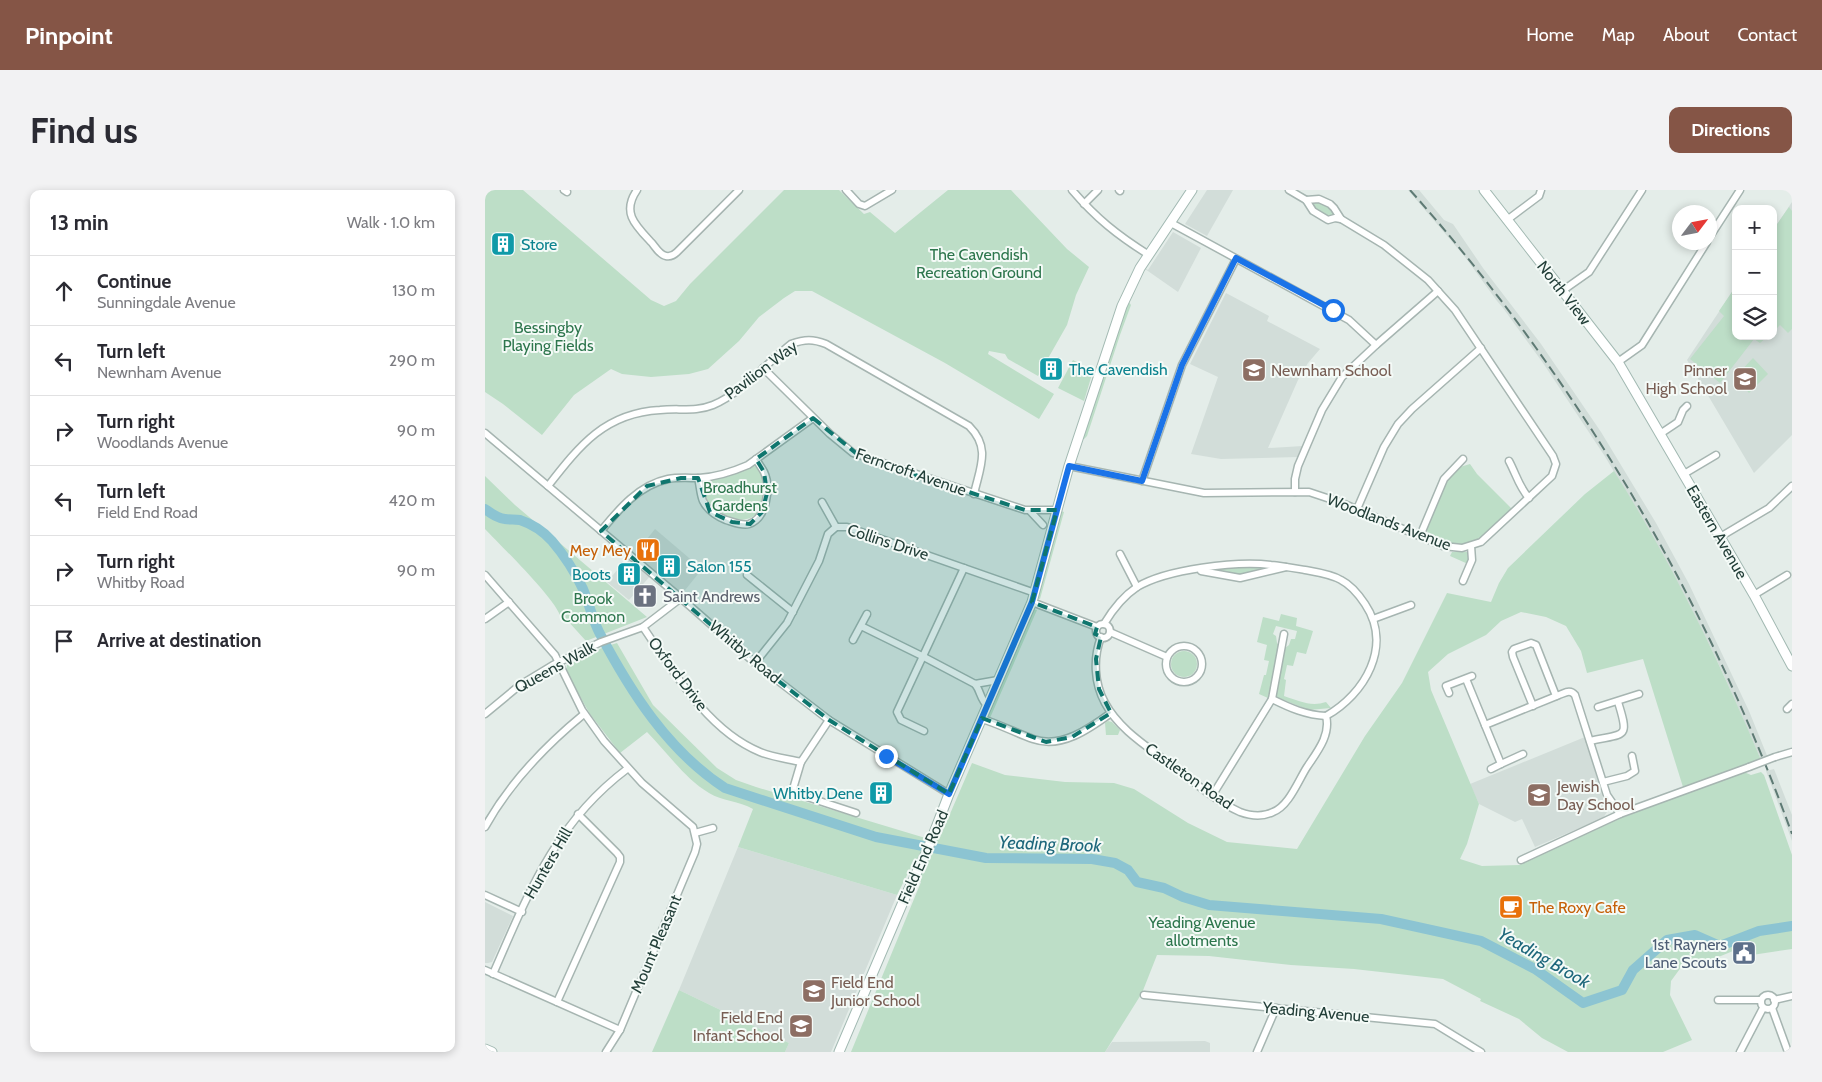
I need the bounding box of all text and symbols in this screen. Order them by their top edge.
text: Pinpoint [25,21,113,50]
text: Home [1526,24,1574,46]
text: Map [1602,24,1635,46]
text: About [1663,24,1709,46]
text: Contact [1737,24,1797,46]
button: Directions [1669,107,1792,153]
text: Find us [30,109,138,152]
north arrow [1672,205,1717,250]
map controls [1732,205,1777,340]
button: + [1732,205,1777,250]
text: 13 min [50,210,109,235]
text: Walk · 1.0 km [347,213,435,232]
building icon: Store [490,231,516,257]
place label: Store [521,235,557,254]
park label: The Cavendish Recreation Ground [916,245,1042,282]
button: − [1732,250,1777,295]
street label: North View [1533,257,1595,329]
text: Continue [97,270,171,293]
icon: ahead [50,277,78,305]
text: 130 m [392,281,435,300]
text: Sunningdale Avenue [97,293,236,312]
button: layers [1732,295,1777,340]
route start [1322,299,1345,322]
park label: Bessingby Playing Fields [502,318,594,355]
street label: Pavilion Way [721,337,801,403]
text: Turn left [97,340,165,363]
icon: left [50,347,78,375]
text: 290 m [389,351,435,370]
building icon: The Cavendish [1038,356,1064,382]
school or university icon: Newnham School [1241,357,1267,383]
place label: The Cavendish [1069,360,1168,379]
place label: Newnham School [1271,361,1392,380]
place label: Pinner High School [1646,361,1728,398]
text: Newnham Avenue [97,363,222,382]
school or university icon: Pinner High School [1732,366,1758,392]
text: Turn right [97,410,175,433]
icon: right [50,417,78,445]
text: 90 m [397,421,435,440]
text: Woodlands Avenue [97,433,228,452]
street label: Ferncroft Avenue [853,444,969,500]
park label: Broadhurst Gardens [703,478,778,515]
text: Turn left [97,480,165,503]
street label: Eastern Avenue [1683,482,1751,582]
icon: left [50,487,78,515]
street label: Woodlands Avenue [1324,490,1454,554]
text: 420 m [389,491,435,510]
text: Field End Road [97,503,198,522]
street label: Collins Drive [845,520,931,564]
restaurant icon: Mey Mey [635,537,661,563]
place label: Mey Mey [569,541,631,560]
text: Turn right [97,550,175,573]
building icon: Salon 155 [656,553,682,579]
icon: right [50,557,78,585]
place label: Salon 155 [687,557,752,576]
text: 90 m [397,561,435,580]
building icon: Boots [616,561,642,587]
place label: Boots [572,565,611,584]
text: Whitby Road [97,573,185,592]
church icon: Saint Andrews [632,583,658,609]
place label: Saint Andrews [663,587,761,606]
park label: Brook Common [561,589,625,626]
street label: Whitby Road [705,617,785,687]
icon: arrive [50,627,78,655]
text: Arrive at destination [97,629,261,652]
street label: Oxford Drive [644,634,712,714]
street label: Queens Walk [511,637,599,697]
street label: Castleton Road [1141,739,1237,813]
route end [875,745,898,768]
place label: Jewish Day School [1556,777,1634,814]
building icon: Whitby Dene [868,780,894,806]
school or university icon: Jewish Day School [1526,782,1552,808]
place label: Whitby Dene [773,784,863,803]
street label: Field End Road [894,807,952,907]
street label: Hunters Hill [520,824,576,902]
water label: Yeading Brook [998,831,1103,857]
street label: Mount Pleasant [627,891,685,996]
cafe icon: The Roxy Cafe [1498,894,1524,920]
place label: The Roxy Cafe [1529,898,1626,917]
park label: Yeading Avenue allotments [1147,913,1256,950]
water label: Yeading Brook [1494,923,1595,994]
place label: 1st Rayners Lane Scouts [1645,935,1727,972]
public building icon: 1st Rayners Lane Scouts [1731,940,1757,966]
place label: Field End Junior School [830,973,920,1010]
school or university icon: Field End Junior School [801,978,827,1004]
street label: Yeading Avenue [1261,998,1370,1026]
place label: Field End Infant School [693,1008,783,1045]
school or university icon: Field End Infant School [788,1013,814,1039]

